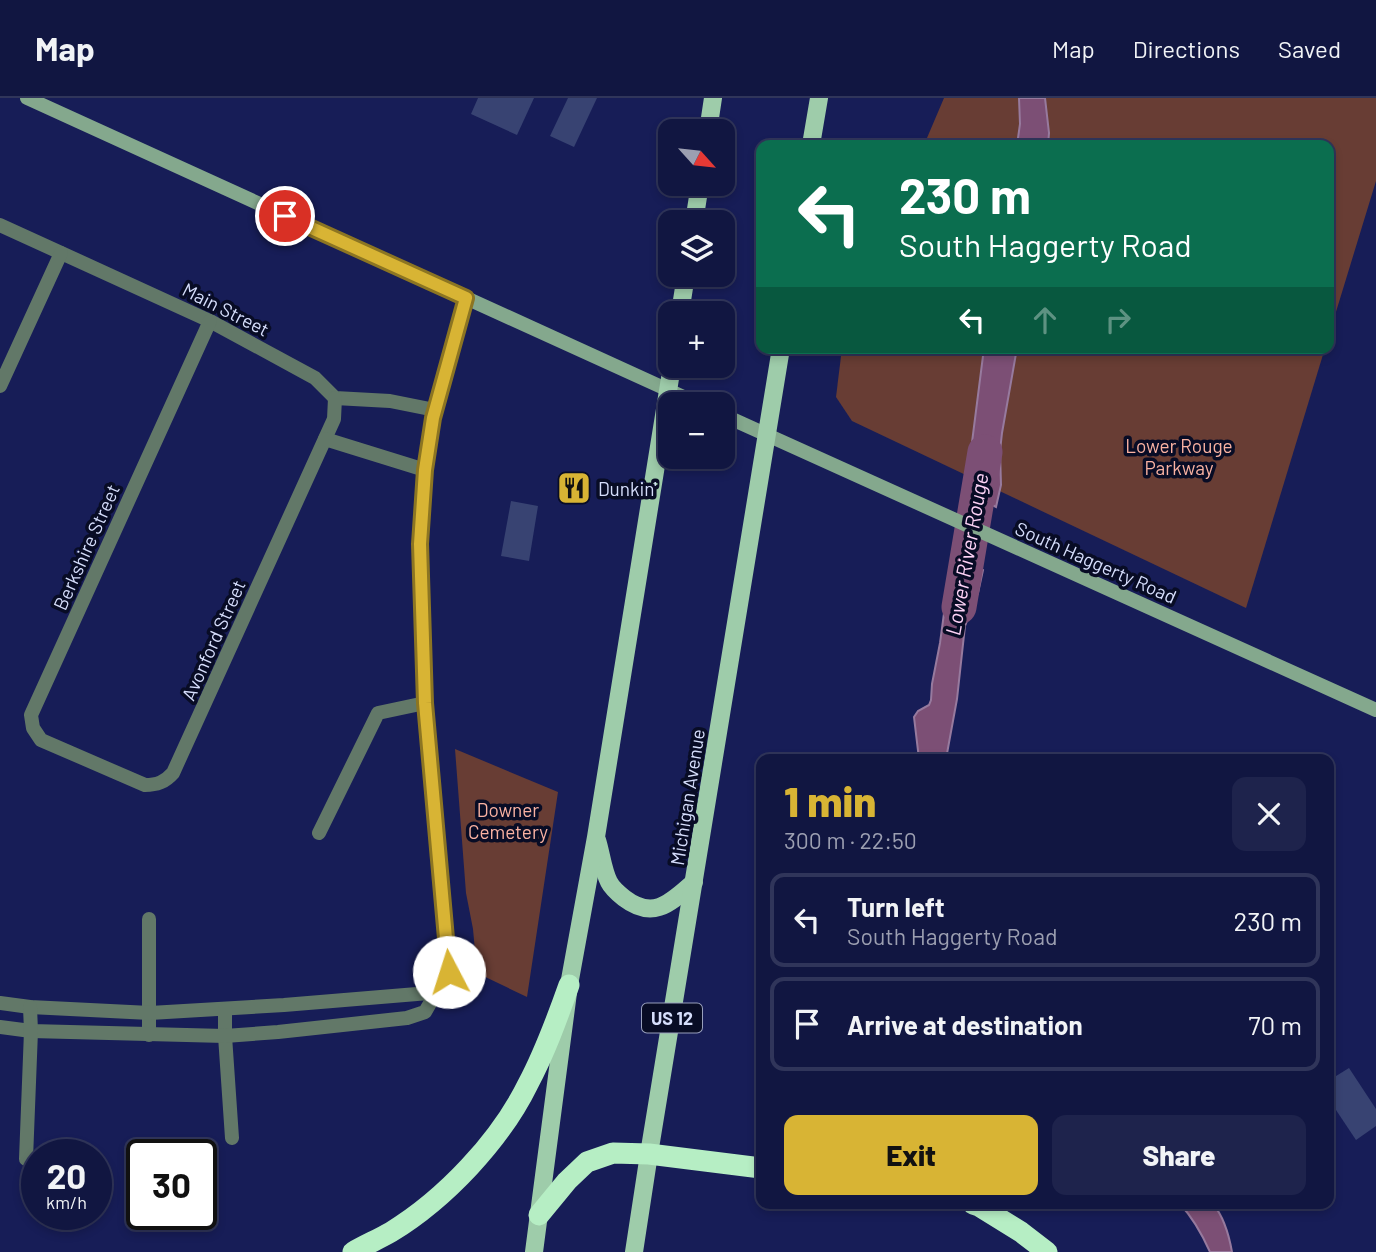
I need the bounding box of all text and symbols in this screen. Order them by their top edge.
text: Map [35,28,95,68]
text: Map [1052,34,1095,63]
text: Directions [1133,34,1240,63]
text: Saved [1278,34,1341,63]
north arrow [658,119,735,196]
map controls [658,119,735,469]
text: 230 m [899,165,1031,224]
icon: left [784,168,875,259]
pin [255,186,315,246]
icon: arrive [266,197,304,235]
button: layers [658,210,735,287]
text: South Haggerty Road [899,225,1192,263]
street label: Main Street [179,277,273,341]
button: + [658,301,735,378]
icon: left [953,301,991,339]
icon: ahead [1026,301,1064,339]
icon: right [1099,301,1137,339]
button: − [658,392,735,469]
park label: Lower Rouge Parkway [1125,434,1233,479]
restaurant icon: Dunkin' [555,469,593,507]
water label: Lower River Rouge [939,471,993,637]
place label: Dunkin' [598,477,656,500]
street label: Berkshire Street [48,481,124,613]
street label: South Haggerty Road [1012,516,1180,608]
street label: Avonford Street [176,576,250,704]
street label: Michigan Avenue [665,727,709,867]
text: 1 min [784,775,876,825]
button: close [1232,777,1306,851]
park label: Downer Cemetery [468,798,548,843]
text: 300 m · 22:50 [784,826,917,854]
text: Turn left [847,891,945,922]
icon: left [788,901,826,939]
text: 230 m [1233,905,1302,936]
text: South Haggerty Road [847,922,1057,950]
position arrow [412,935,486,1009]
road number: US 12 [642,1003,702,1032]
icon: arrive [788,1005,826,1043]
text: Arrive at destination [847,1009,1083,1040]
text: 70 m [1248,1009,1302,1040]
button: Exit [784,1115,1038,1195]
button: Share [1052,1115,1306,1195]
speed limit sign: 30 [126,1139,217,1230]
text: 20 [47,1154,86,1196]
text: km/h [46,1191,87,1213]

